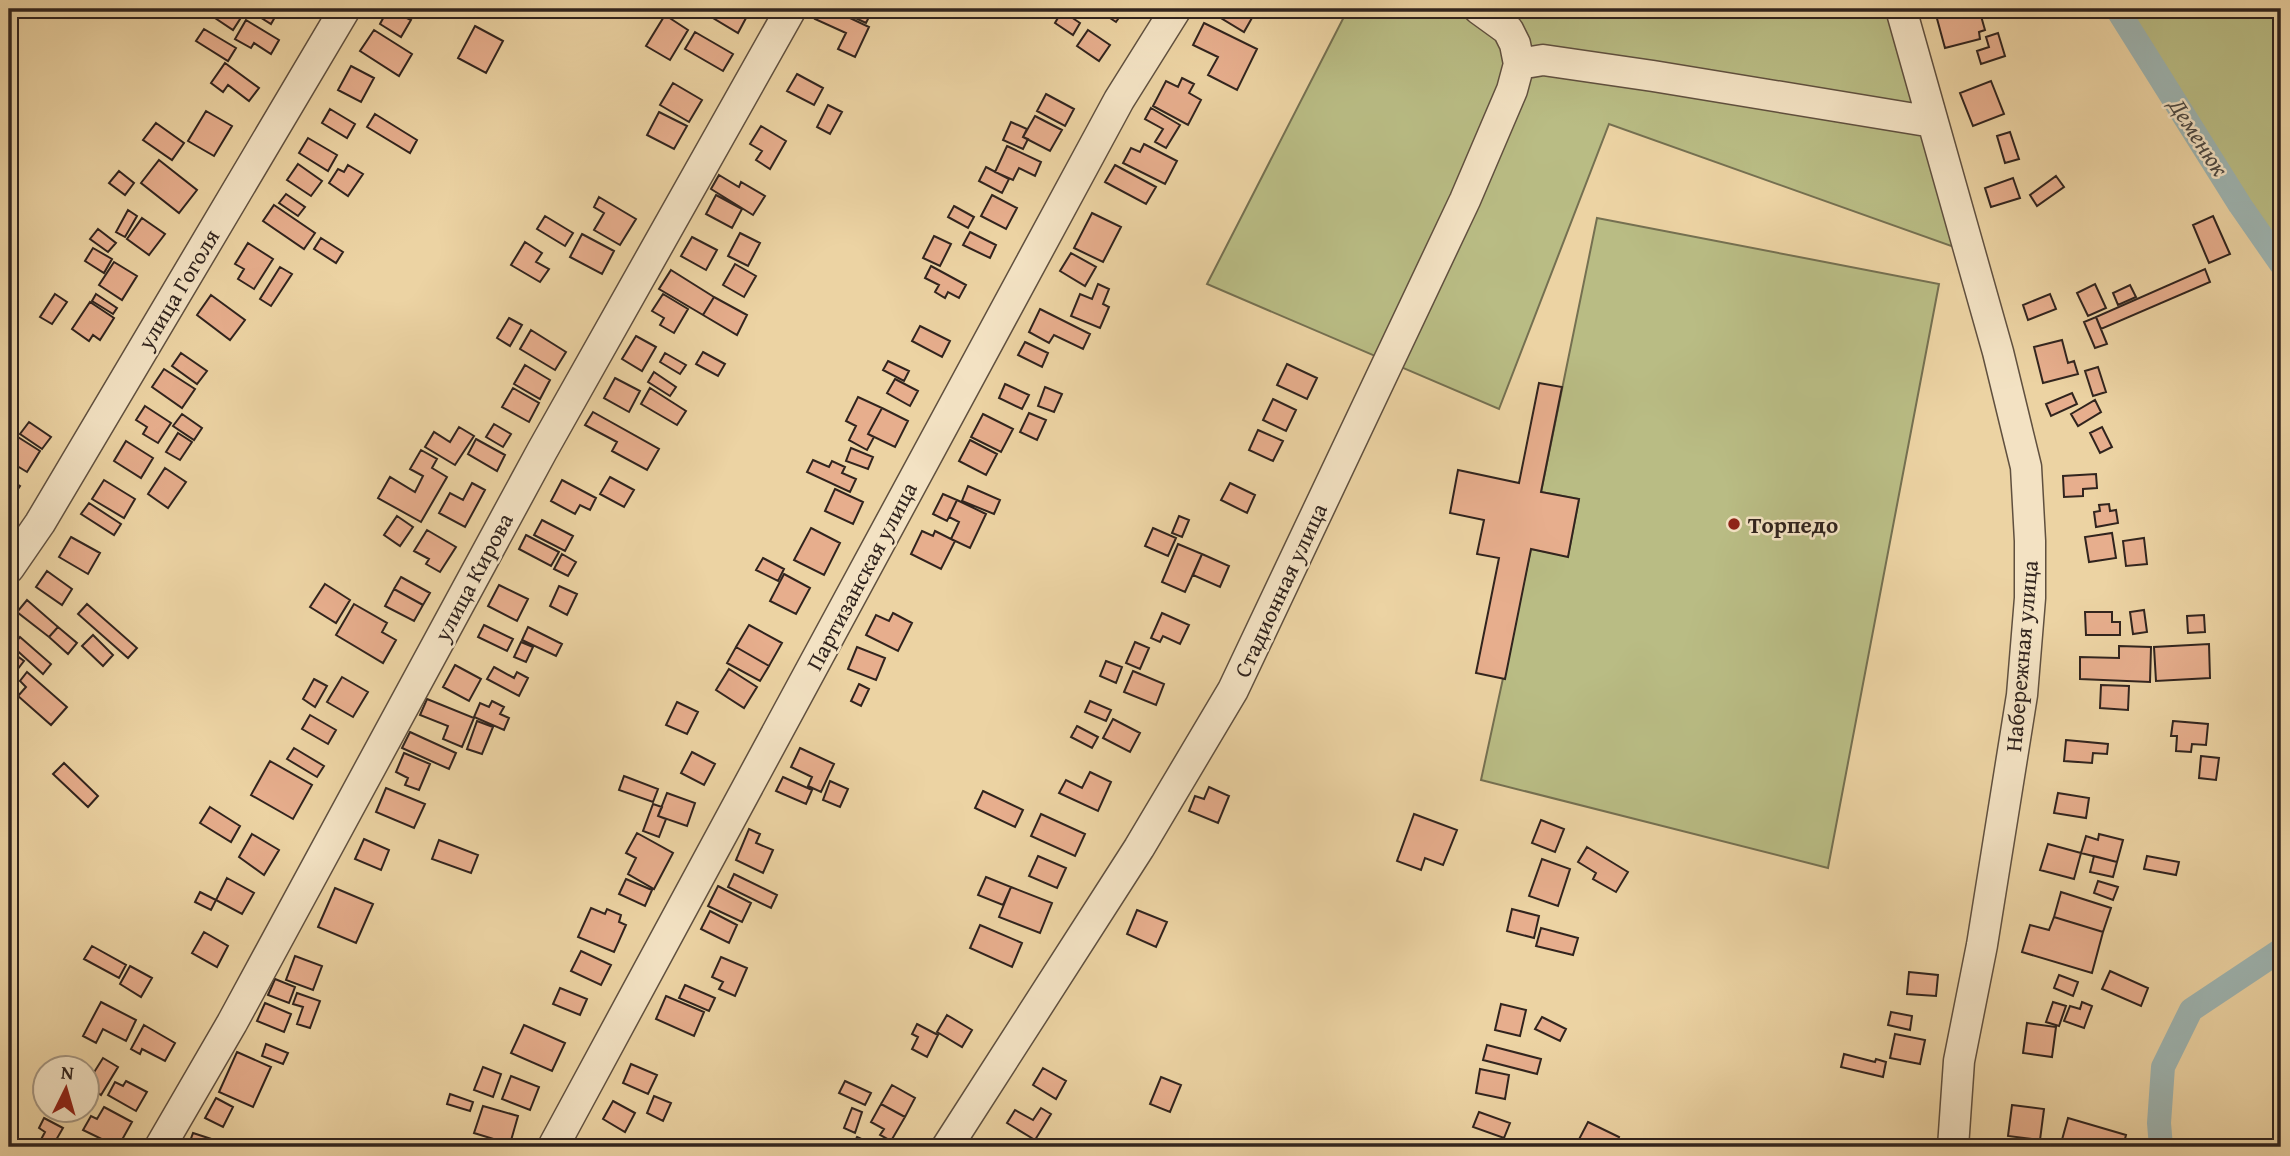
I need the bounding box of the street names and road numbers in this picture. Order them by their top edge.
street label: улица Гоголя [128,222,227,357]
street label: Партизанская улица [797,476,925,676]
street label: Стадионная улица [1225,497,1335,683]
street label: улица Кирова [425,507,521,648]
street label: Набережная улица [1996,559,2046,753]

